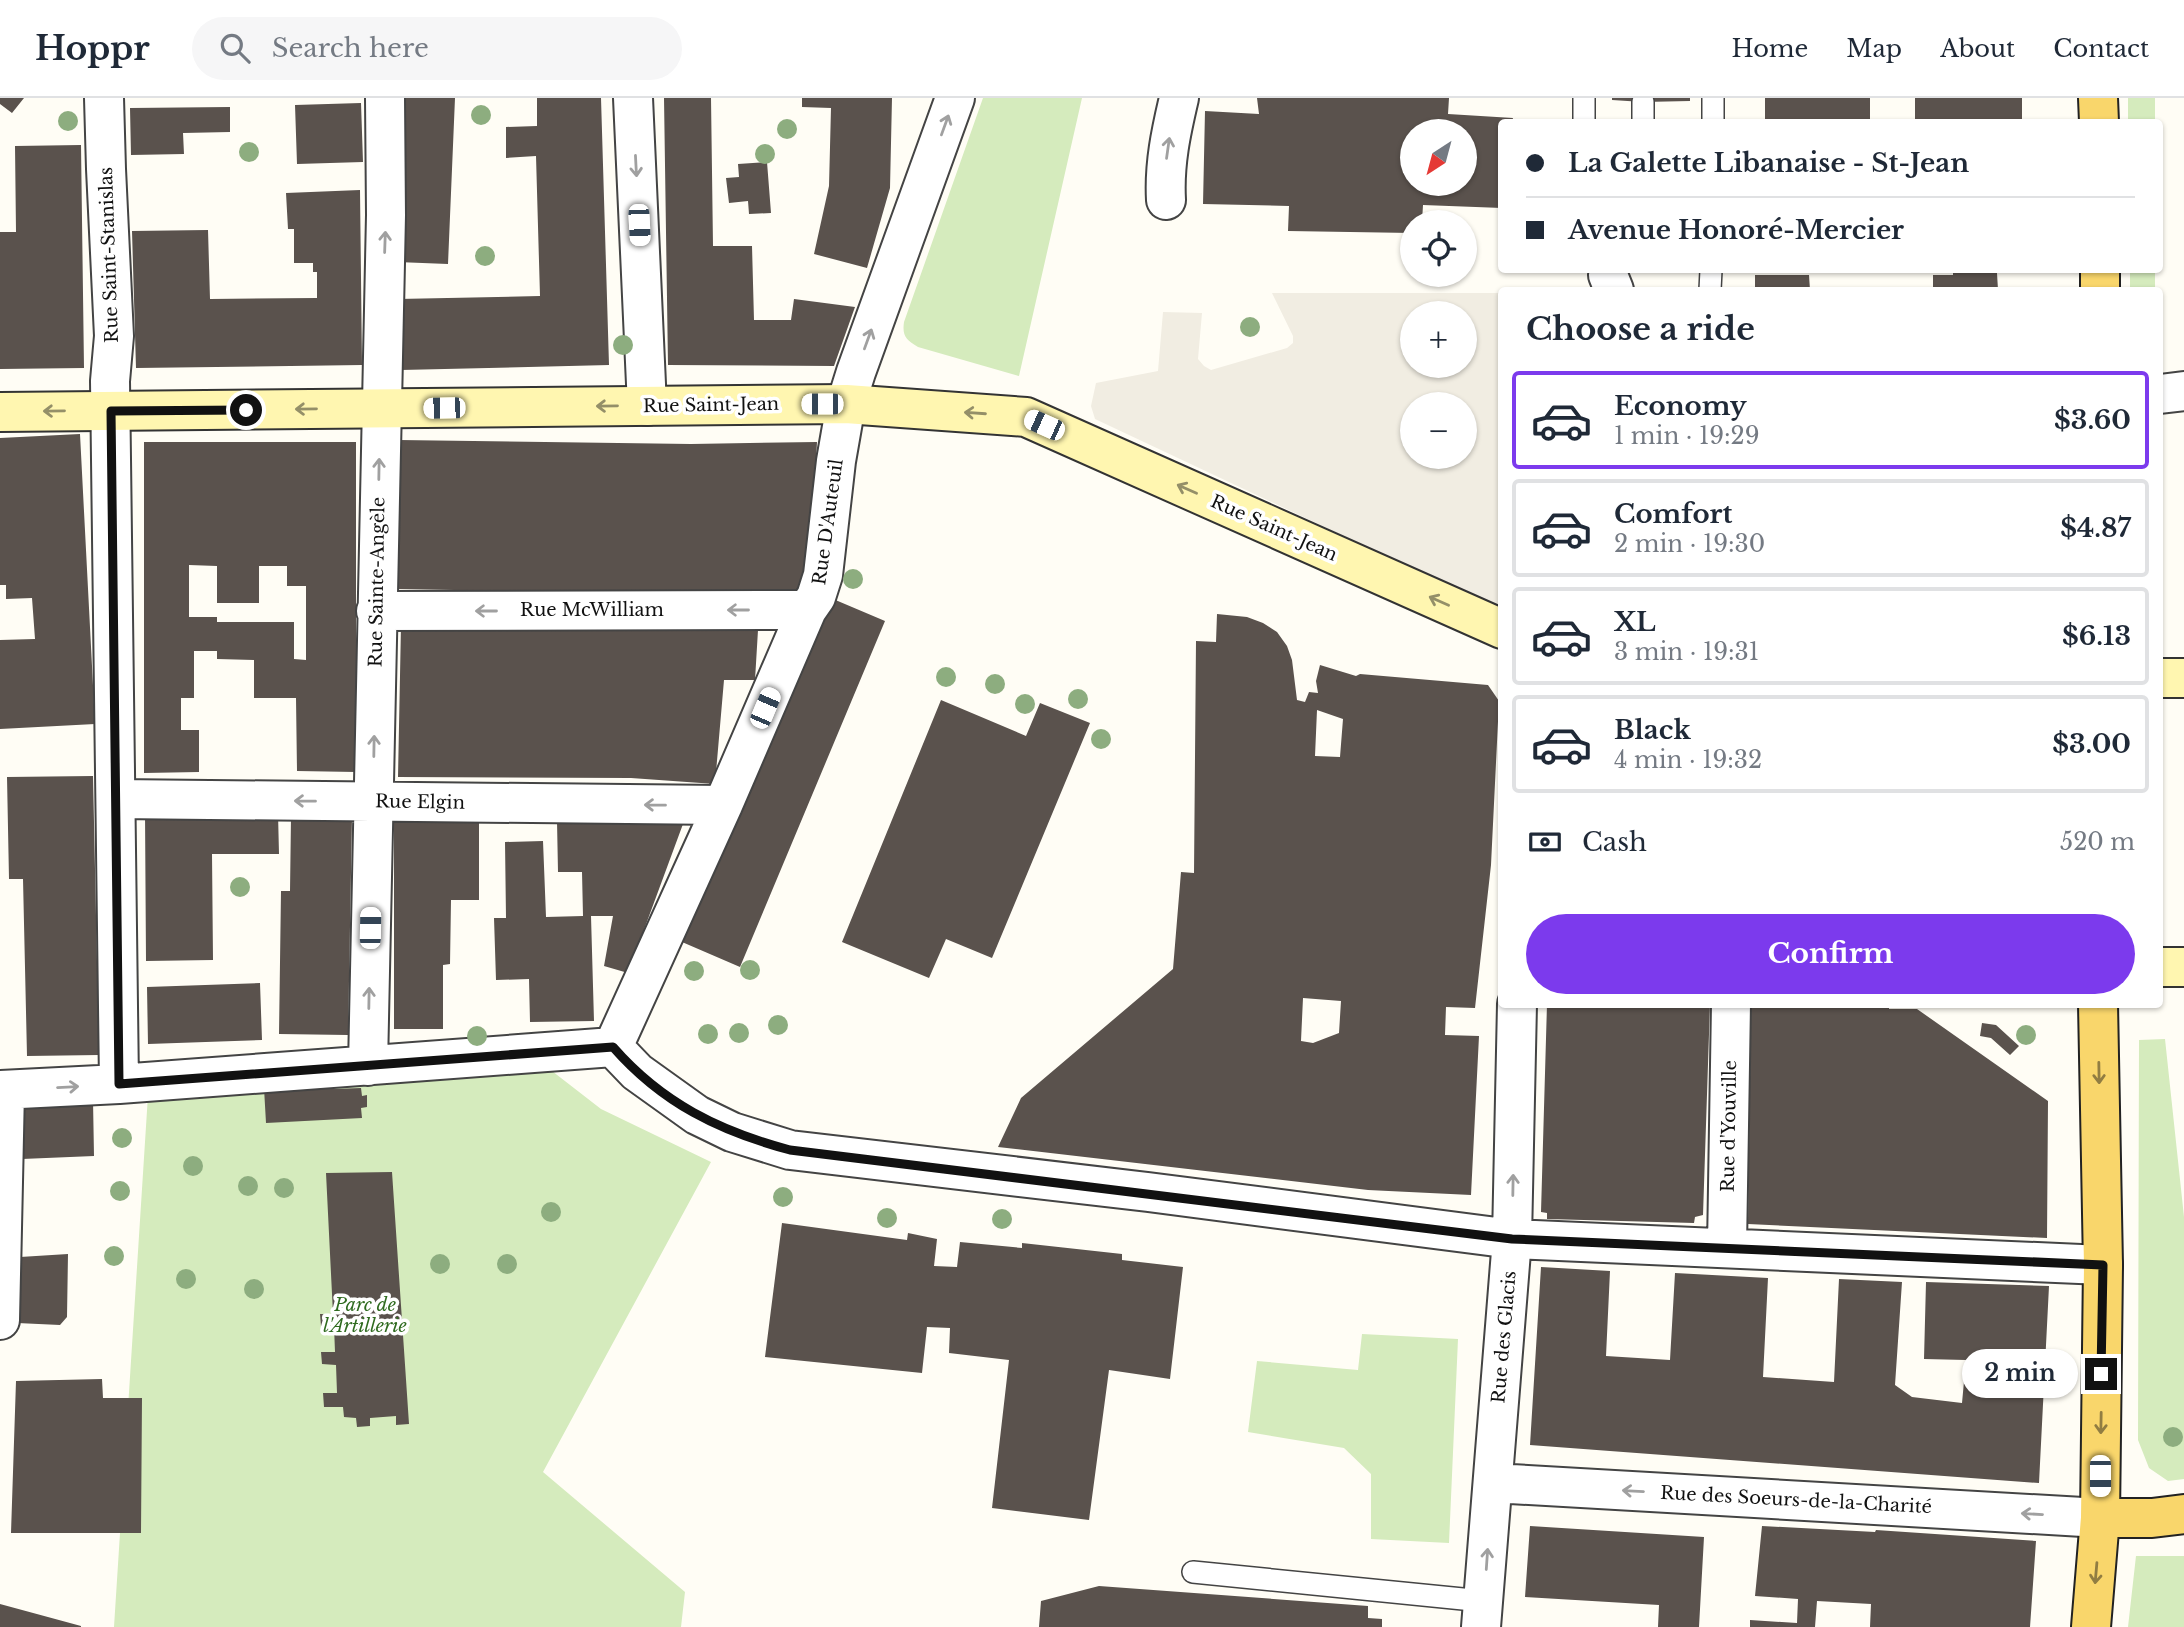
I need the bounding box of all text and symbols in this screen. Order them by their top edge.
search box [192,17,682,80]
text: Hoppr [35,28,150,69]
icon: search [216,29,254,67]
text: Search here [272,32,429,64]
text: Home [1732,34,1808,63]
text: Map [1846,34,1902,63]
text: About [1940,34,2015,63]
text: Contact [2053,34,2149,63]
one-way arrow [940,115,953,137]
north arrow [1400,119,1477,196]
map controls [1400,119,1477,469]
one-way arrow [1162,138,1175,160]
text: La Galette Libanaise - St-Jean [1568,147,1969,179]
one-way arrow [629,154,642,177]
street label: Rue Saint-Stanislas [95,167,123,343]
car [628,203,651,247]
button: locate [1400,210,1477,287]
text: Avenue Honoré-Mercier [1568,214,1904,246]
one-way arrow [378,231,391,254]
button: + [1400,301,1477,378]
text: Choose a ride [1526,309,1755,349]
one-way arrow [863,329,875,351]
icon: car [1530,389,1593,452]
text: Economy [1614,390,1747,422]
button: − [1400,392,1477,469]
street label: Rue Saint-Jean [643,393,779,417]
route start [230,394,262,426]
car [802,394,844,415]
car [423,397,466,419]
one-way arrow [595,399,618,413]
one-way arrow [295,402,318,416]
text: $3.60 [2054,404,2131,436]
one-way arrow [43,405,66,418]
one-way arrow [964,406,987,419]
car [1021,407,1068,443]
text: 1 min · 19:29 [1614,422,1760,450]
street label: Rue D'Auteuil [808,457,848,586]
one-way arrow [372,458,386,481]
one-way arrow [1177,482,1198,495]
street label: Rue Saint-Jean [1207,490,1341,566]
street label: Rue Sainte-Angèle [365,497,389,667]
icon: car [1530,497,1593,560]
text: Comfort [1614,498,1732,530]
text: $4.87 [2060,512,2131,544]
text: 2 min · 19:30 [1614,530,1765,558]
one-way arrow [1429,594,1450,607]
street label: Rue McWilliam [520,599,664,621]
one-way arrow [727,603,750,617]
one-way arrow [475,604,498,618]
icon: car [1530,605,1593,668]
text: XL [1614,606,1656,638]
text: $6.13 [2062,620,2131,652]
text: 3 min · 19:31 [1614,638,1759,666]
car [748,685,783,731]
icon: car [1530,713,1593,776]
text: Black [1614,714,1691,746]
text: $3.00 [2052,728,2131,760]
one-way arrow [367,734,380,757]
text: 4 min · 19:32 [1614,746,1762,774]
street label: Rue Elgin [375,790,465,814]
one-way arrow [294,794,317,808]
one-way arrow [644,798,667,811]
icon: cash [1526,823,1564,861]
text: Cash [1582,826,1647,858]
text: 520 m [2060,828,2135,856]
car [360,907,381,949]
button: Confirm [1526,914,2135,994]
one-way arrow [362,986,376,1009]
street label: Rue d'Youville [1717,1060,1741,1192]
one-way arrow [2093,1061,2106,1084]
one-way arrow [56,1080,79,1093]
one-way arrow [1506,1174,1520,1197]
street label: Rue des Glacis [1487,1270,1521,1404]
park label: Parc de l'Artillerie [323,1294,407,1337]
callout: 2 min [1961,1350,2076,1398]
route end [2085,1358,2117,1390]
text: 2 min [1984,1359,2056,1387]
one-way arrow [2094,1411,2108,1434]
car [2090,1455,2111,1497]
street label: Rue des Soeurs-de-la-Charité [1660,1482,1932,1518]
one-way arrow [1622,1484,1645,1497]
one-way arrow [2020,1507,2043,1520]
one-way arrow [1481,1548,1494,1571]
one-way arrow [2089,1561,2102,1583]

